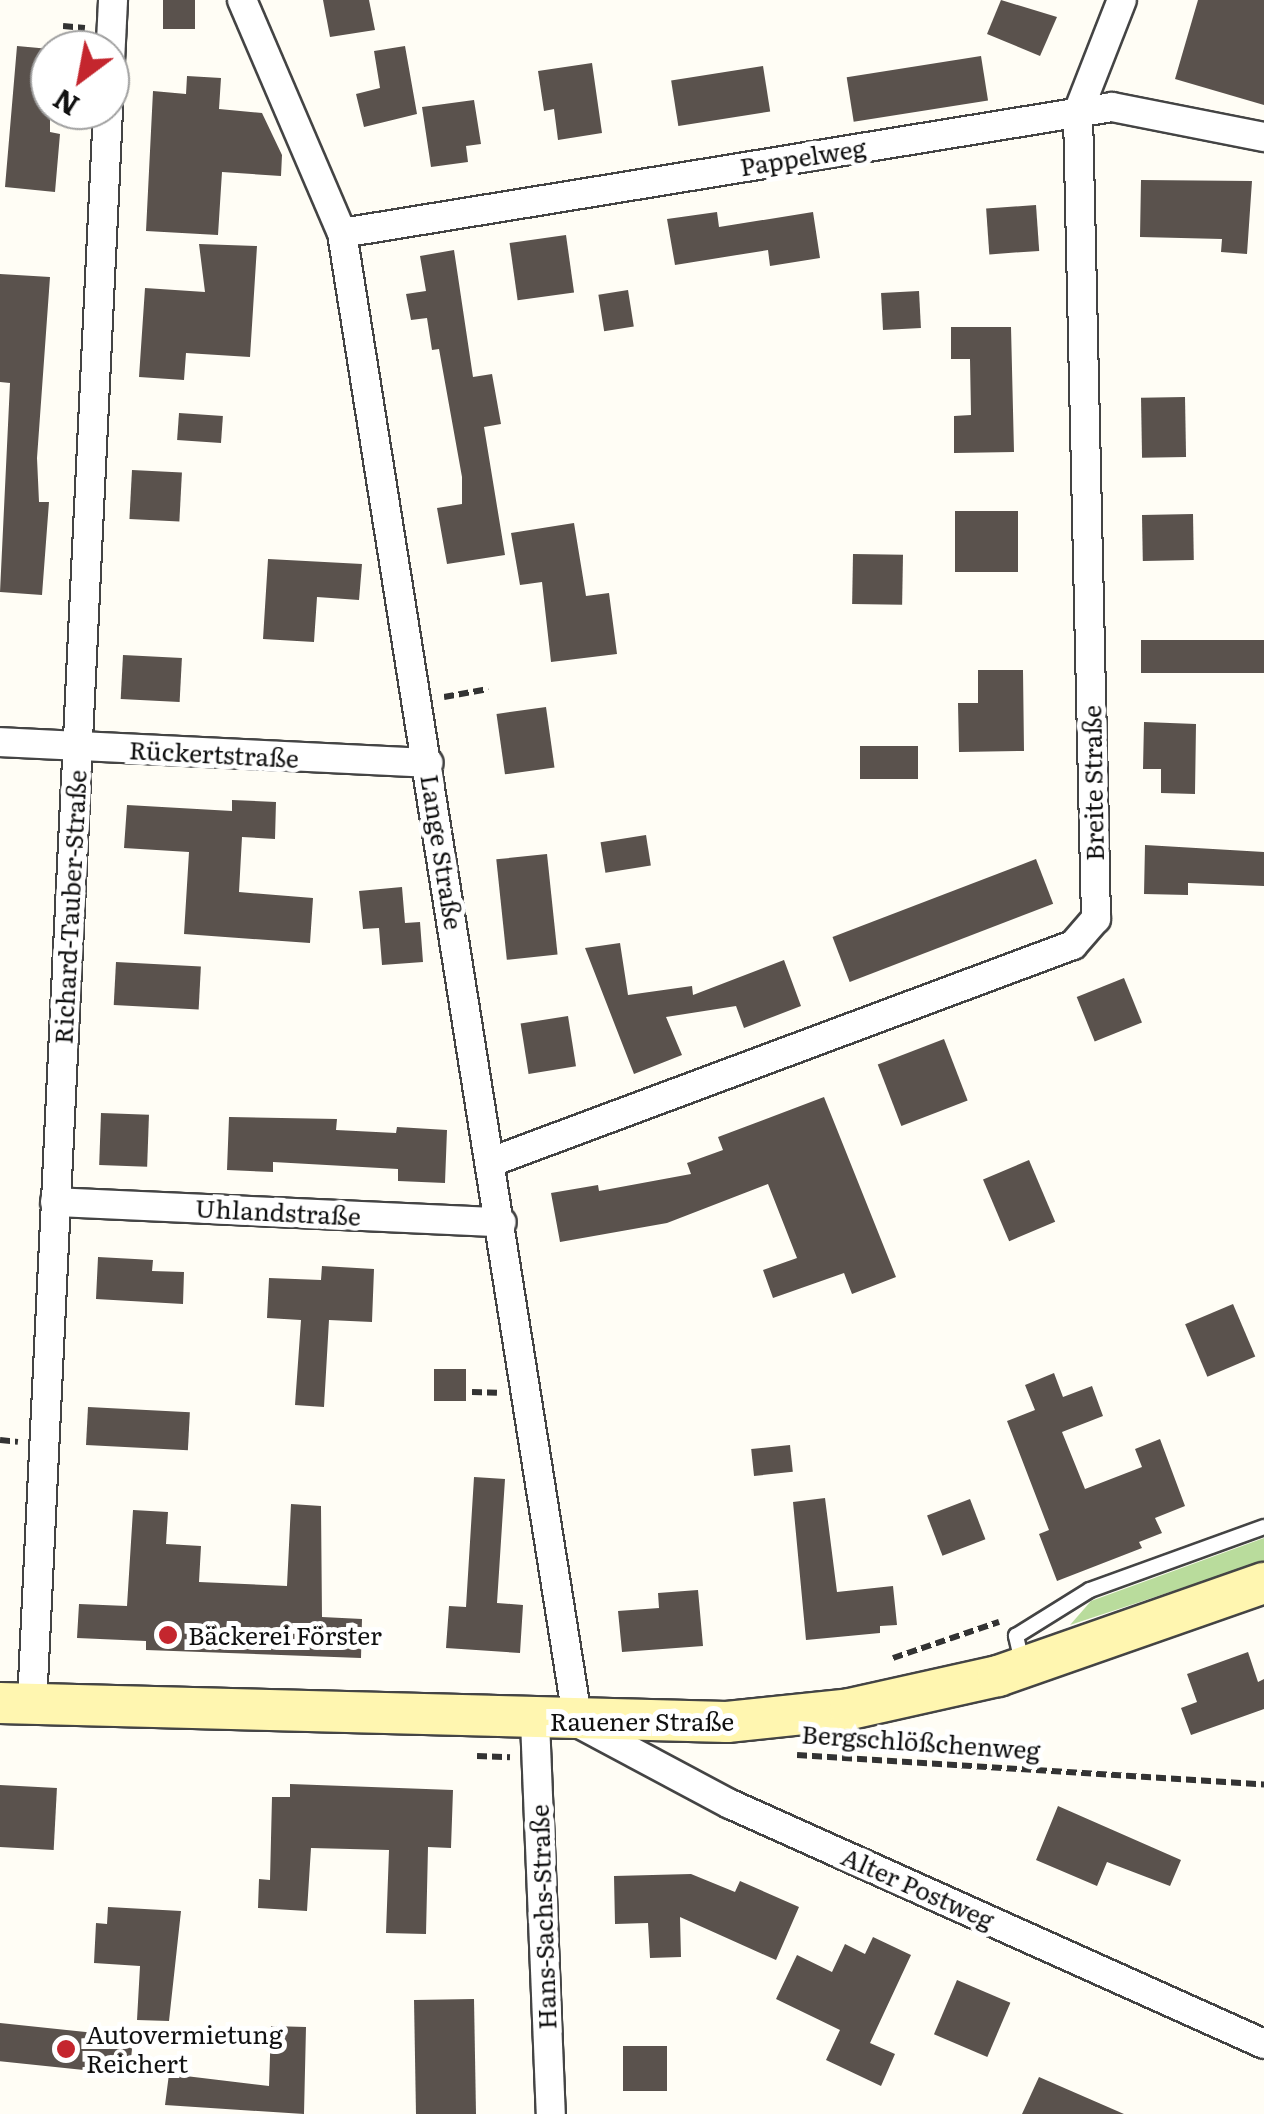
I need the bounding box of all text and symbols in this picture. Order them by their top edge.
north arrow [30,30,130,130]
text: N [44,80,86,128]
street label: Pappelweg [738,132,868,182]
street label: Breite Straße [1077,705,1109,861]
street label: Rückertstraße [128,735,300,773]
street label: Richard-Tauber-Straße [48,769,92,1045]
street label: Lange Straße [415,772,469,932]
street label: Uhlandstraße [194,1193,362,1231]
place label: Bäckerei Förster [188,1620,382,1650]
marker: Bäckerei Förster [157,1624,179,1646]
street label: Rauener Straße [550,1706,734,1736]
street label: Bergschlößchenweg [801,1719,1041,1765]
street label: Hans-Sachs-Straße [524,1804,562,2030]
street label: Alter Postweg [837,1841,999,1935]
place label: Autovermietung Reichert [86,2020,283,2079]
marker: Autovermietung Reichert [55,2038,77,2060]

